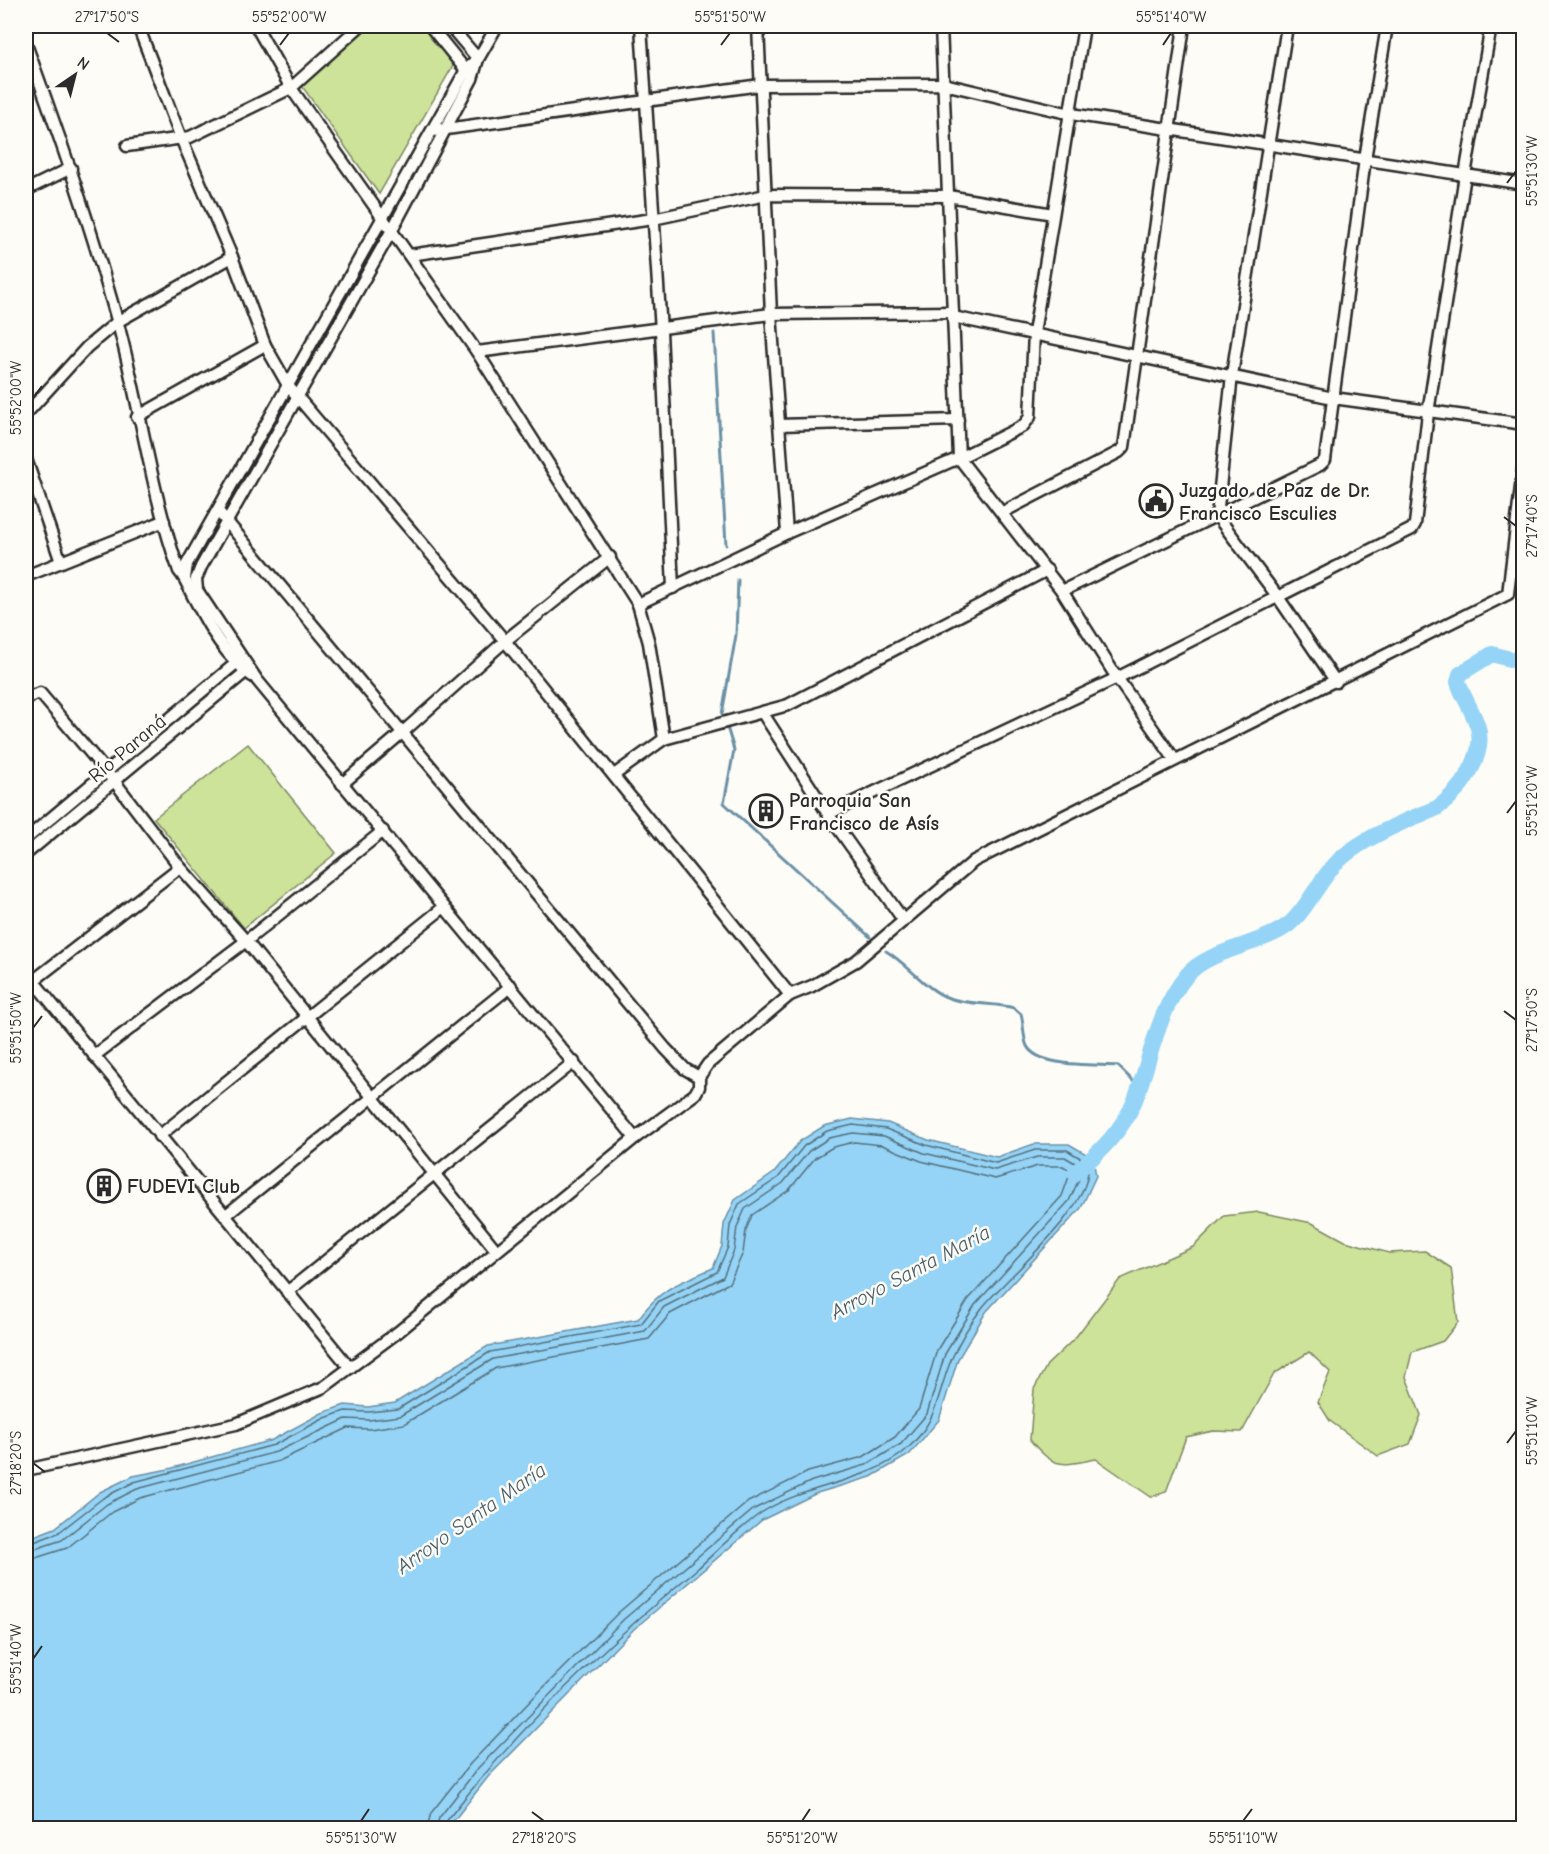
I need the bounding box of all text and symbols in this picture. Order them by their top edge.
text: 27°17'50"S [75,8,139,26]
text: 55°52'00"W [252,8,326,26]
text: 55°51'50"W [694,8,766,26]
text: 55°51'40"W [1136,8,1206,26]
north arrow [45,45,105,105]
text: N [74,53,92,74]
text: 55°51'30"W [1523,136,1541,206]
text: 55°52'00"W [7,361,25,435]
place label: Juzgado de Paz de Dr. Francisco Esculies [1179,479,1370,525]
public building icon: Juzgado de Paz de Dr. Francisco Esculies [1138,483,1174,519]
text: 27°17'40"S [1523,494,1541,558]
street label: Río Paraná [84,709,171,787]
text: 55°51'20"W [1523,765,1541,837]
place label: Parroquia San Francisco de Asís [789,789,939,835]
building icon: Parroquia San Francisco de Asís [748,793,784,829]
text: 27°17'50"S [1523,988,1541,1052]
text: 55°51'50"W [7,992,25,1064]
building icon: FUDEVI Club [86,1168,122,1204]
place label: FUDEVI Club [127,1175,240,1198]
water label: Arroyo Santa María [825,1220,994,1325]
text: 55°51'10"W [1523,1396,1541,1466]
text: 27°18'20"S [7,1431,25,1495]
water label: Arroyo Santa María [391,1457,551,1579]
text: 55°51'40"W [7,1624,25,1694]
text: 55°51'30"W [326,1829,396,1847]
text: 27°18'20"S [512,1829,576,1847]
text: 55°51'20"W [766,1829,838,1847]
text: 55°51'10"W [1208,1829,1278,1847]

